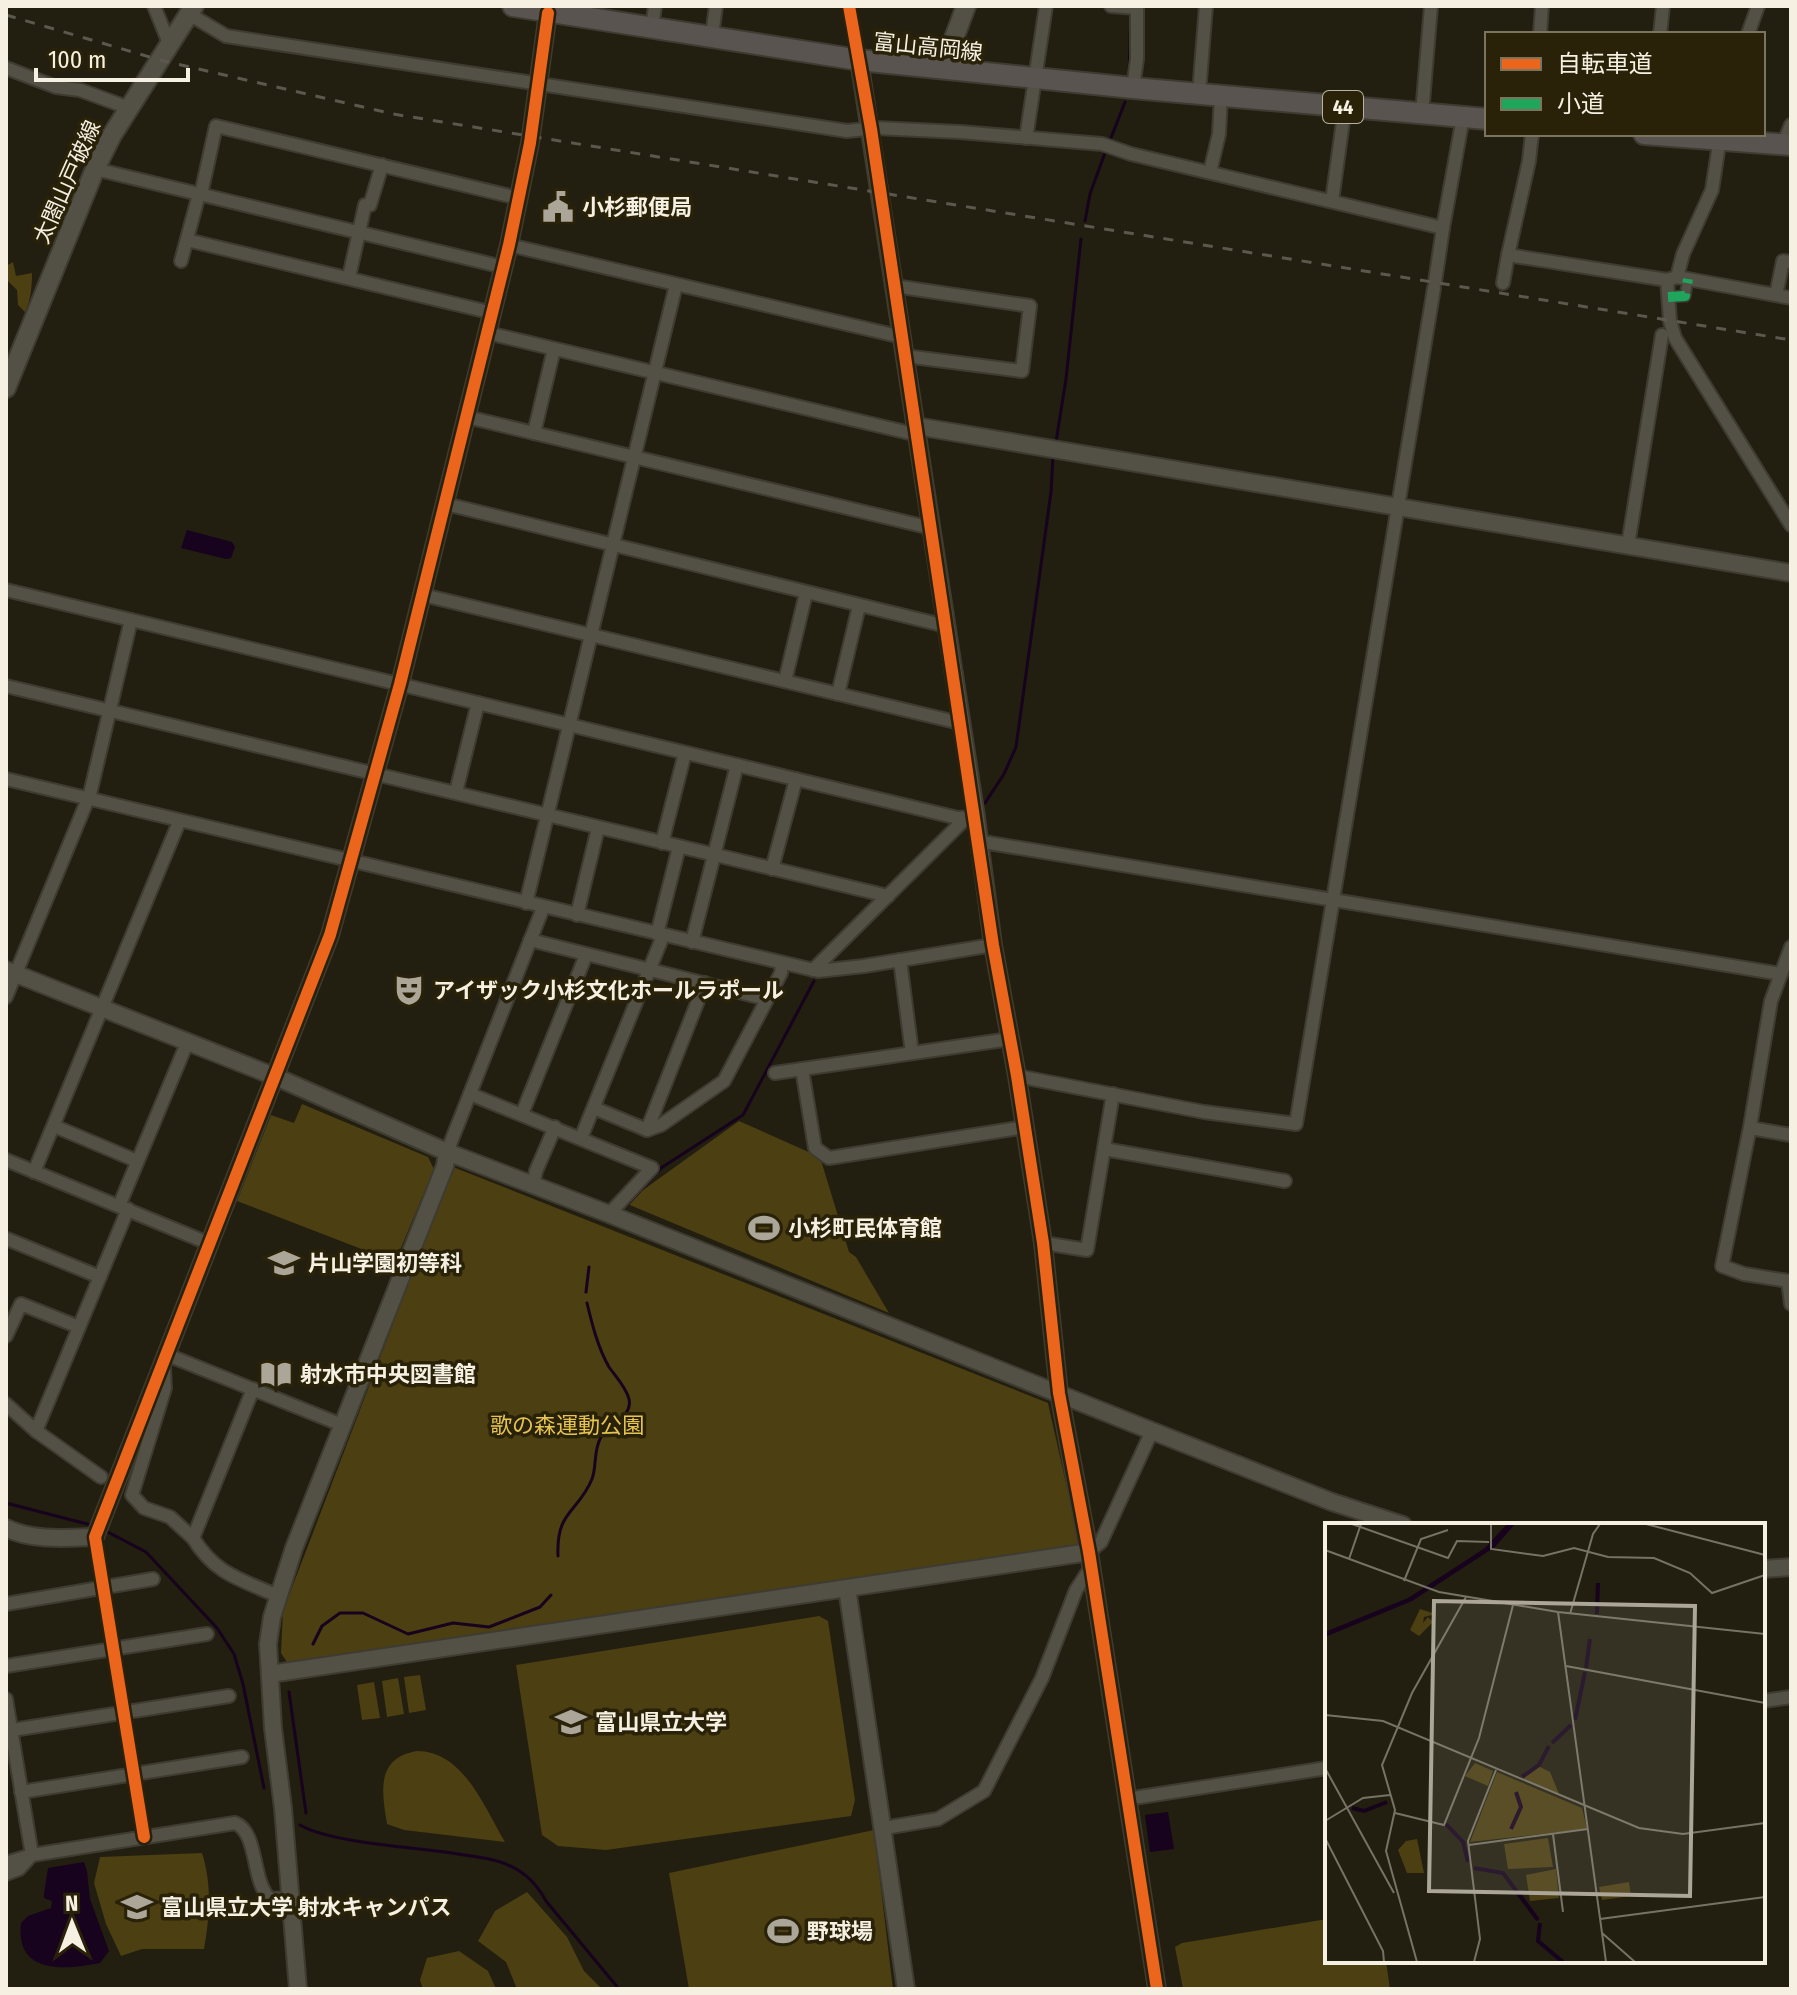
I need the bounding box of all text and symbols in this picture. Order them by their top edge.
street label: 富山高岡線 [872,28,984,66]
scale bar [36,32,188,82]
legend [1485,32,1765,136]
text: 100 m [48,46,106,74]
text: 自転車道 [1557,50,1653,78]
text: 小道 [1557,90,1605,118]
road number: 44 [1323,91,1363,123]
street label: 太閤山戸破線 [28,116,106,248]
public building icon: 小杉郵便局 [541,190,575,224]
place label: 小杉郵便局 [582,194,692,221]
theatre icon: アイザック小杉文化ホールラポール [392,973,426,1007]
place label: アイザック小杉文化ホールラポール [433,977,784,1004]
sports icon: 小杉町民体育館 [747,1211,781,1245]
place label: 小杉町民体育館 [788,1215,942,1242]
school or university icon: 片山学園初等科 [267,1246,301,1280]
place label: 片山学園初等科 [308,1250,462,1277]
library icon: 射水市中央図書館 [259,1357,293,1391]
place label: 射水市中央図書館 [300,1361,476,1388]
park label: 歌の森運動公園 [490,1412,644,1439]
inset map [1325,1523,1765,1963]
school or university icon: 富山県立大学 [554,1705,588,1739]
place label: 富山県立大学 [595,1709,727,1736]
north arrow [32,1883,112,1963]
text: N [65,1890,78,1917]
school or university icon: 富山県立大学 射水キャンパス [120,1890,154,1924]
place label: 富山県立大学 射水キャンパス [161,1894,452,1921]
sports icon: 野球場 [766,1914,800,1948]
place label: 野球場 [807,1918,873,1945]

